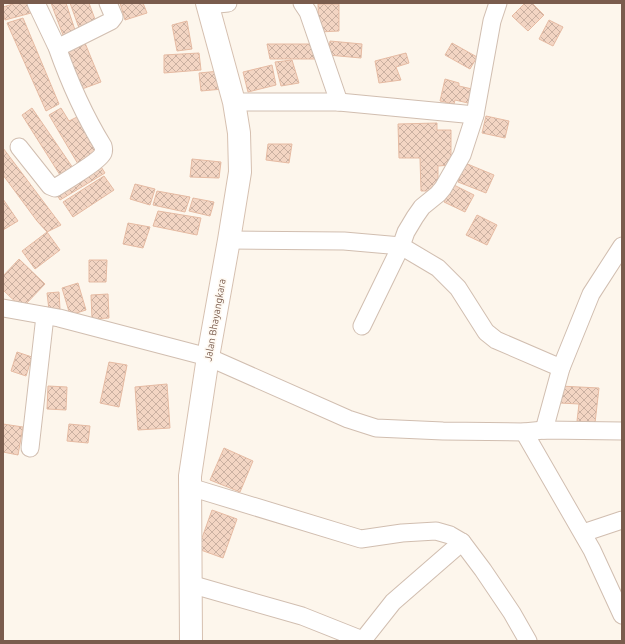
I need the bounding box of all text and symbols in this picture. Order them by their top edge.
street label: Jalan Bhayangkara [202,278,228,362]

